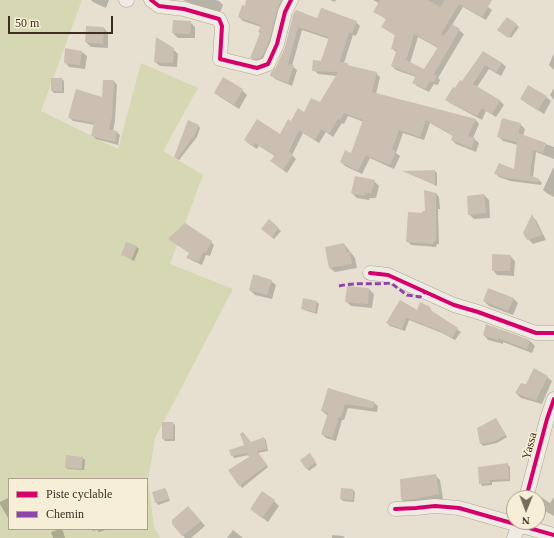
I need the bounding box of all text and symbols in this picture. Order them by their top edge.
scale bar [10,8,115,34]
text: 50 m [15,16,39,30]
street label: Yassa [519,431,541,461]
legend [8,478,148,530]
text: Piste cyclable [46,487,112,501]
north arrow [506,490,546,530]
text: Chemin [46,507,84,521]
text: N [522,515,530,527]

